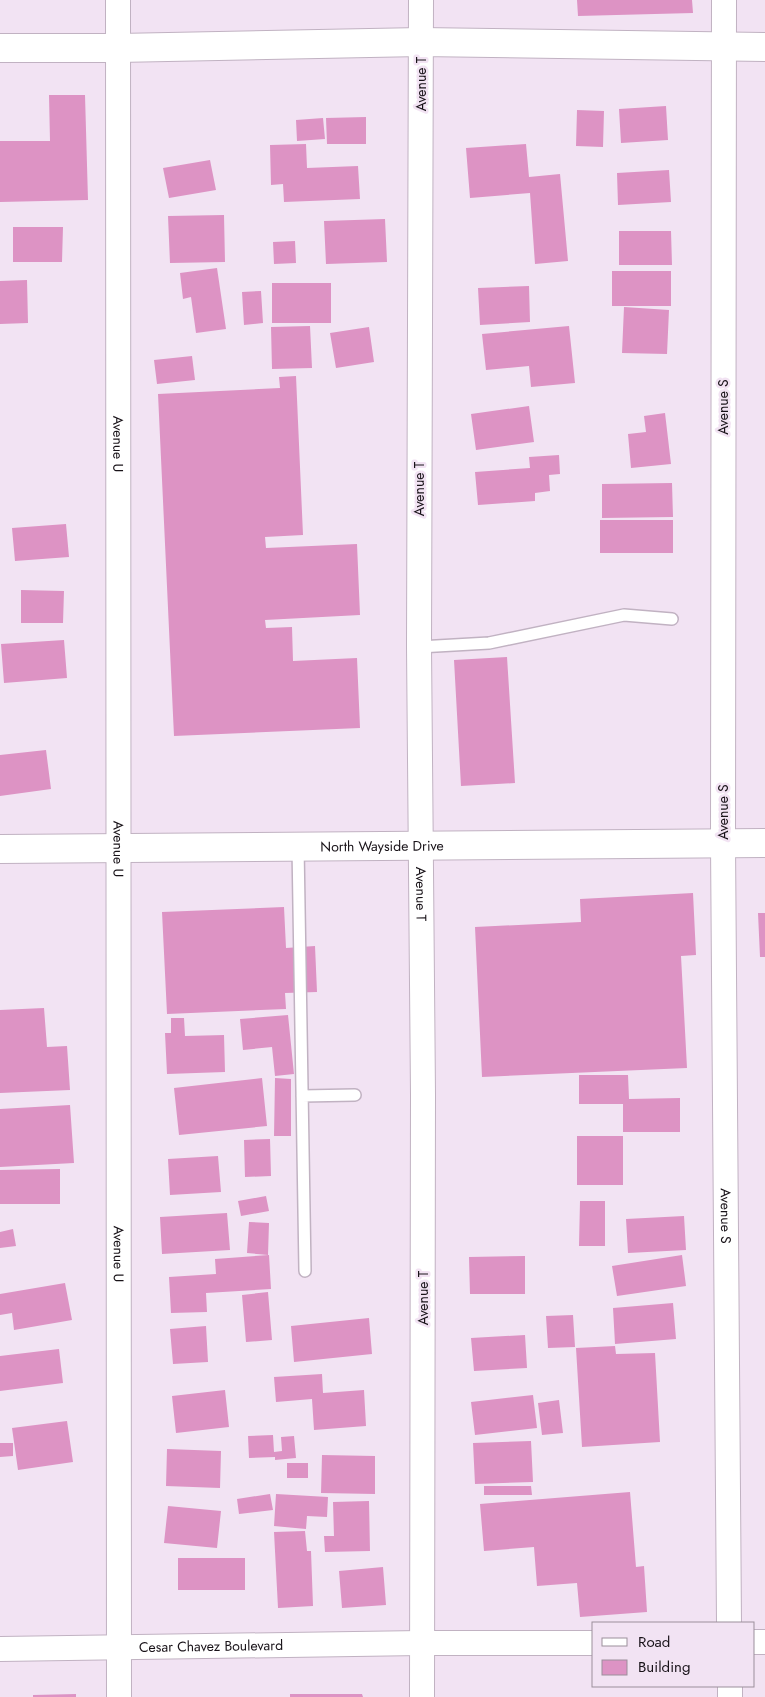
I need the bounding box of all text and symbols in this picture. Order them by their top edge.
street label: Avenue T [411,56,431,111]
street label: Avenue S [713,379,733,435]
street label: Avenue U [108,416,128,472]
street label: Avenue T [409,461,429,516]
street label: Avenue S [713,784,733,840]
street label: Avenue U [108,821,129,877]
street label: North Wayside Drive [320,836,444,856]
street label: Avenue T [411,867,431,922]
street label: Avenue S [716,1188,736,1244]
street label: Avenue U [109,1226,129,1282]
street label: Avenue T [413,1270,433,1325]
legend [592,1622,755,1687]
text: Road [638,1631,670,1653]
street label: Cesar Chavez Boulevard [139,1635,283,1657]
text: Building [638,1656,690,1678]

